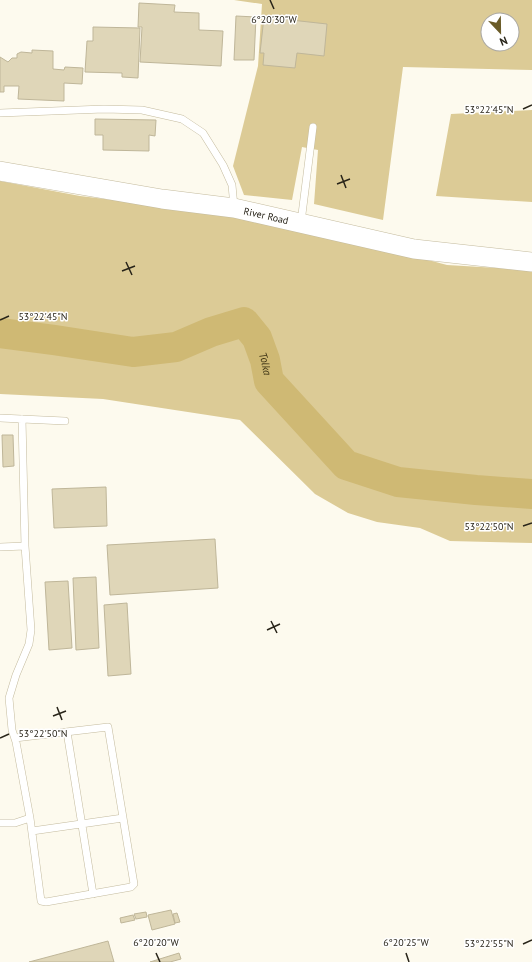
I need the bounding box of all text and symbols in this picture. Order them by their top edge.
north arrow [480,12,520,52]
text: 6°20'30"W [251,13,298,26]
text: N [498,33,510,49]
text: 53°22'45"N [464,103,514,116]
street label: River Road [242,204,290,227]
text: 53°22'45"N [18,310,68,323]
water label: Tolka [256,350,275,377]
text: 53°22'50"N [464,520,514,533]
text: 53°22'50"N [18,727,68,740]
text: 6°20'20"W [133,936,180,949]
text: 6°20'25"W [383,936,430,949]
text: 53°22'55"N [464,937,514,950]

